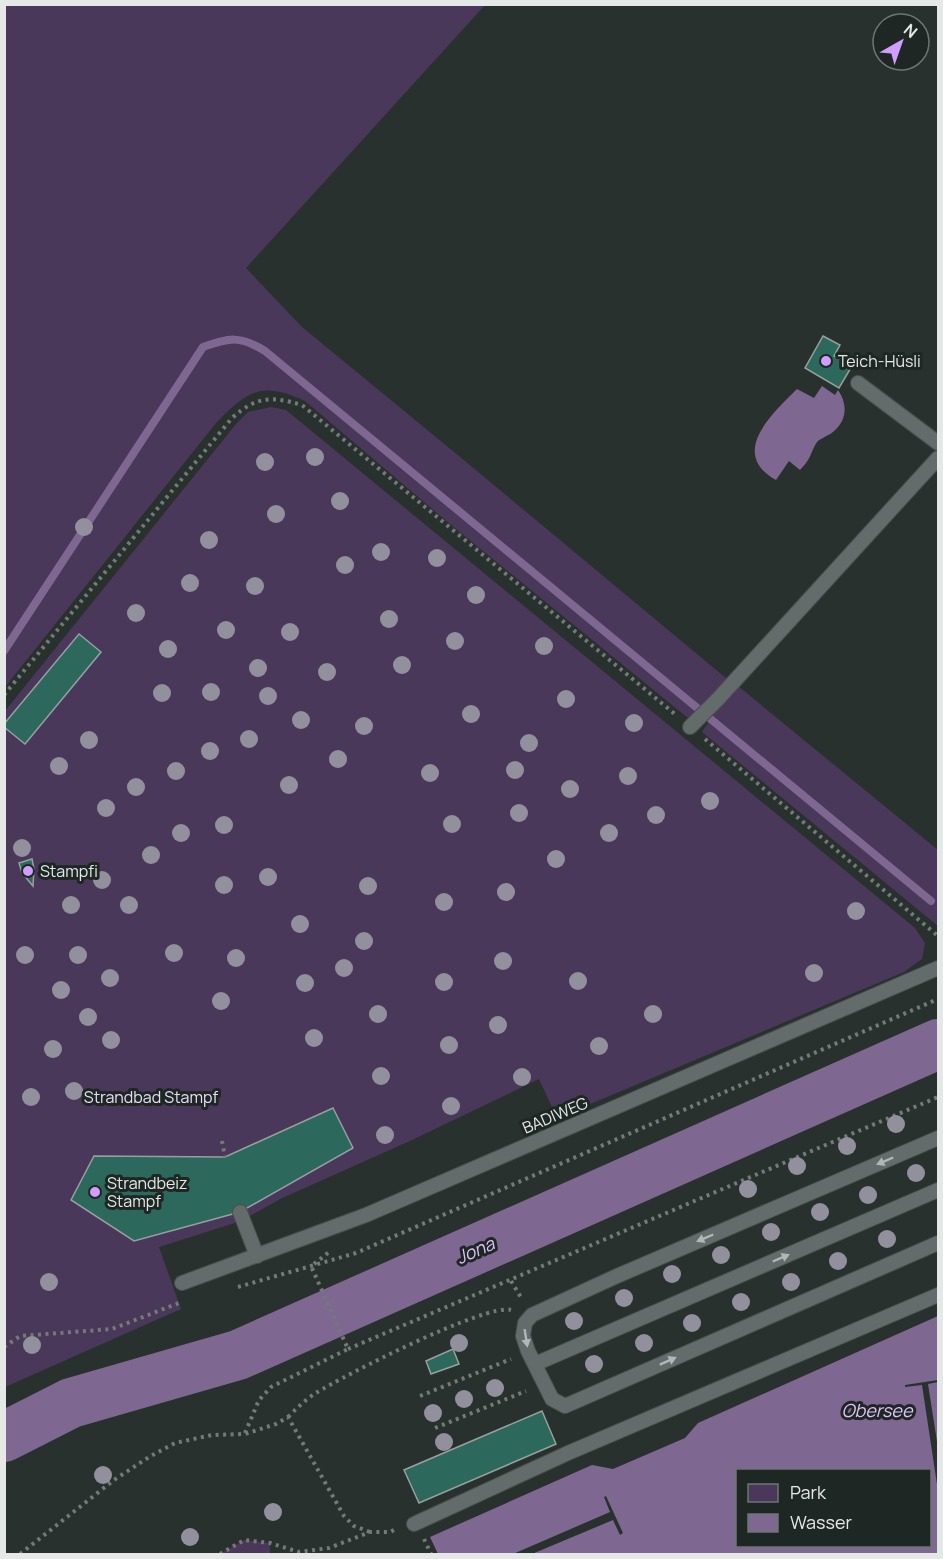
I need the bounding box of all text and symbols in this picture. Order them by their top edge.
north arrow [871,12,931,72]
text: N [899,18,922,43]
place label: Teich-Hüsli [838,350,921,372]
marker: Teich-Hüsli [819,354,833,368]
place label: Stampfi [40,860,98,882]
marker: Stampfi [21,864,35,878]
park label: Strandbad Stampf [84,1086,219,1108]
street label: BADIWEG [519,1091,591,1139]
one-way arrow [875,1156,893,1166]
place label: Strandbeiz Stampf [107,1172,188,1212]
marker: Strandbeiz Stampf [88,1185,102,1199]
water label: Jona [452,1231,499,1269]
one-way arrow [697,1233,714,1242]
one-way arrow [773,1253,791,1263]
one-way arrow [521,1329,530,1348]
one-way arrow [660,1356,678,1366]
water label: Obersee [842,1398,914,1422]
legend [736,1469,931,1547]
text: Park [790,1480,827,1504]
text: Wasser [790,1510,852,1534]

